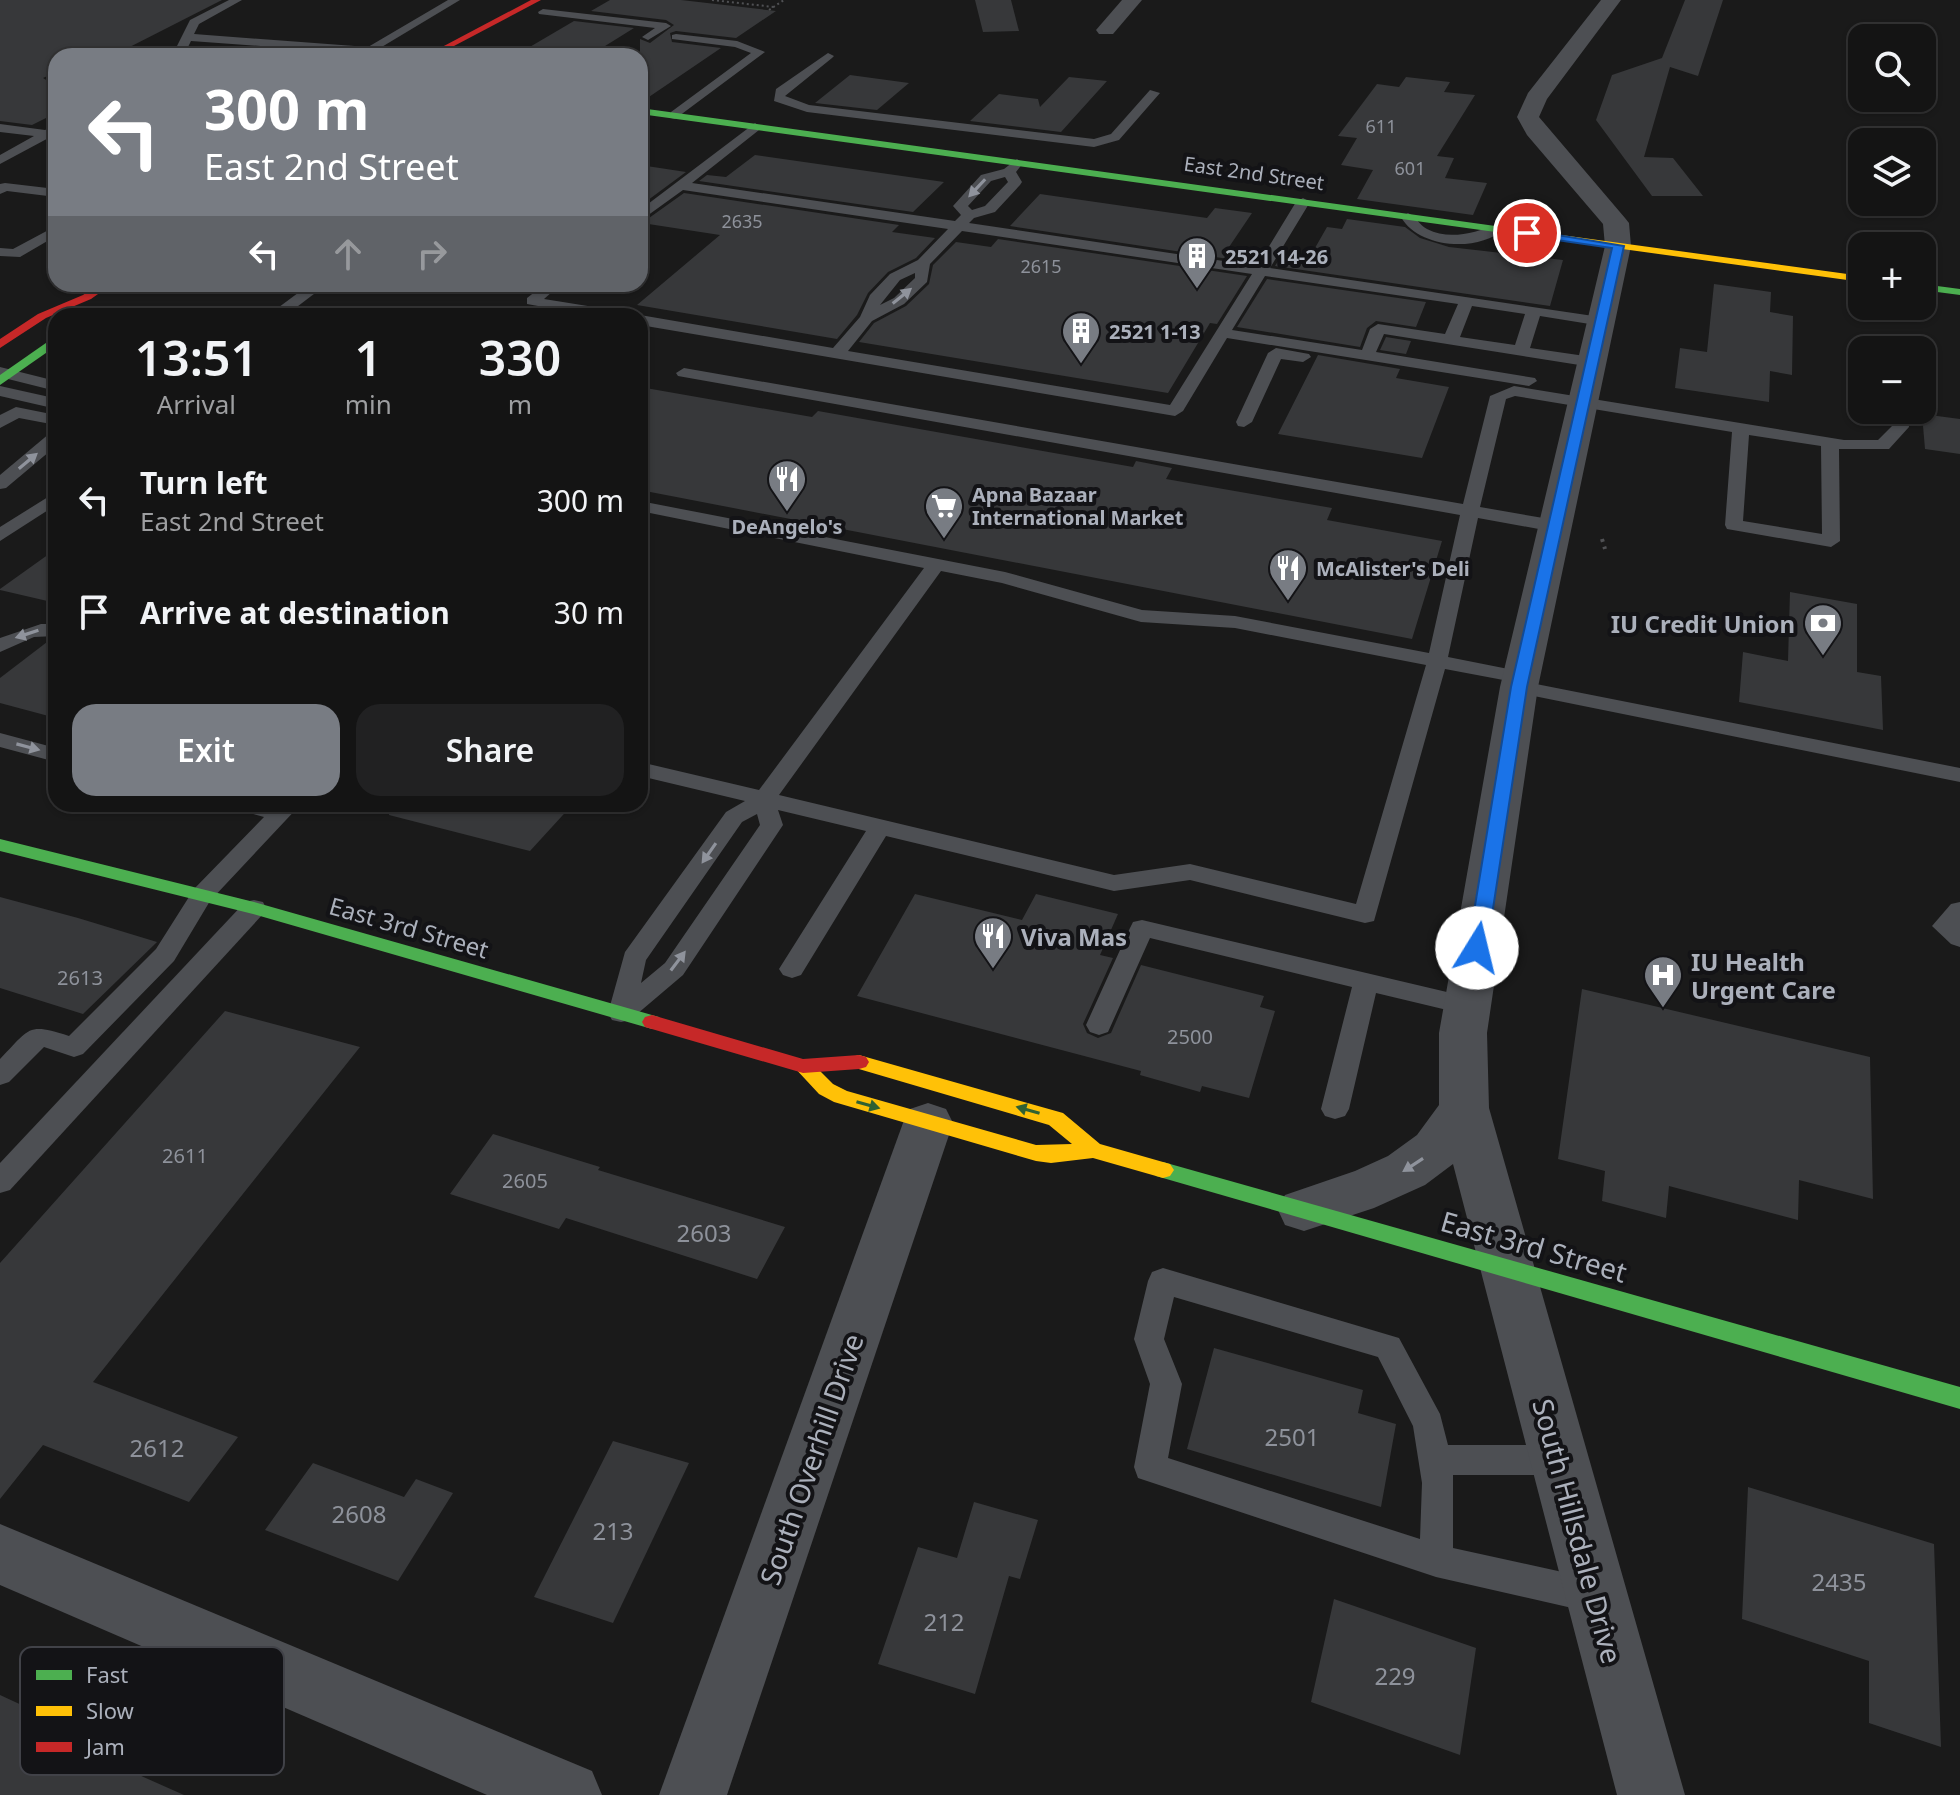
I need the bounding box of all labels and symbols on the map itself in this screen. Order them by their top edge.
house number: 611 [1366,114,1396,138]
street label: East 2nd Street [1182,150,1326,196]
house number: 601 [1395,156,1425,180]
one-way arrow [968,178,987,197]
pin [1493,199,1561,267]
house number: 2635 [721,209,763,233]
building icon: 2521 14-26 [1176,235,1218,290]
place label: 2521 14-26 [1225,243,1328,270]
house number: 2615 [1020,254,1062,278]
one-way arrow [892,288,912,305]
building icon: 2521 1-13 [1060,310,1102,365]
place label: 2521 1-13 [1109,318,1201,345]
one-way arrow [18,453,38,470]
restaurant icon: DeAngelo's [766,458,808,513]
place label: Apna Bazaar International Market [972,481,1184,531]
supermarket icon: Apna Bazaar International Market [923,485,965,540]
place label: DeAngelo's [731,513,843,540]
restaurant icon: McAlister's Deli [1267,547,1309,602]
place label: McAlister's Deli [1316,555,1470,582]
bank icon: IU Credit Union [1802,602,1844,657]
place label: IU Credit Union [1611,607,1795,640]
one-way arrow [15,628,39,640]
one-way arrow [16,742,41,754]
one-way arrow [702,843,717,864]
street label: East 3rd Street [325,888,493,966]
position arrow [1435,906,1519,990]
restaurant icon: Viva Mas [972,915,1014,970]
place label: Viva Mas [1021,920,1127,953]
place label: IU Health Urgent Care [1691,945,1836,1006]
one-way arrow [670,951,686,971]
hospital icon: IU Health Urgent Care [1642,954,1684,1009]
house number: 2613 [57,964,103,991]
house number: 2500 [1167,1023,1213,1050]
one-way arrow [856,1100,881,1112]
one-way arrow [1015,1103,1039,1116]
house number: 2611 [162,1142,208,1169]
one-way arrow [1402,1158,1424,1172]
house number: 2605 [502,1167,548,1194]
street label: East 3rd Street [1437,1201,1631,1291]
house number: 2603 [677,1216,731,1249]
street label: South Overhill Drive [750,1328,872,1590]
street label: South Hillsdale Drive [1524,1394,1632,1668]
house number: 2501 [1265,1420,1319,1453]
house number: 2612 [130,1431,184,1464]
house number: 2608 [332,1497,386,1530]
house number: 213 [592,1514,634,1547]
house number: 2435 [1812,1565,1866,1598]
house number: 212 [923,1605,965,1638]
legend [20,1647,284,1775]
text: Fast [86,1659,128,1689]
house number: 229 [1374,1659,1416,1692]
text: Slow [86,1695,135,1725]
text: Jam [84,1731,125,1761]

